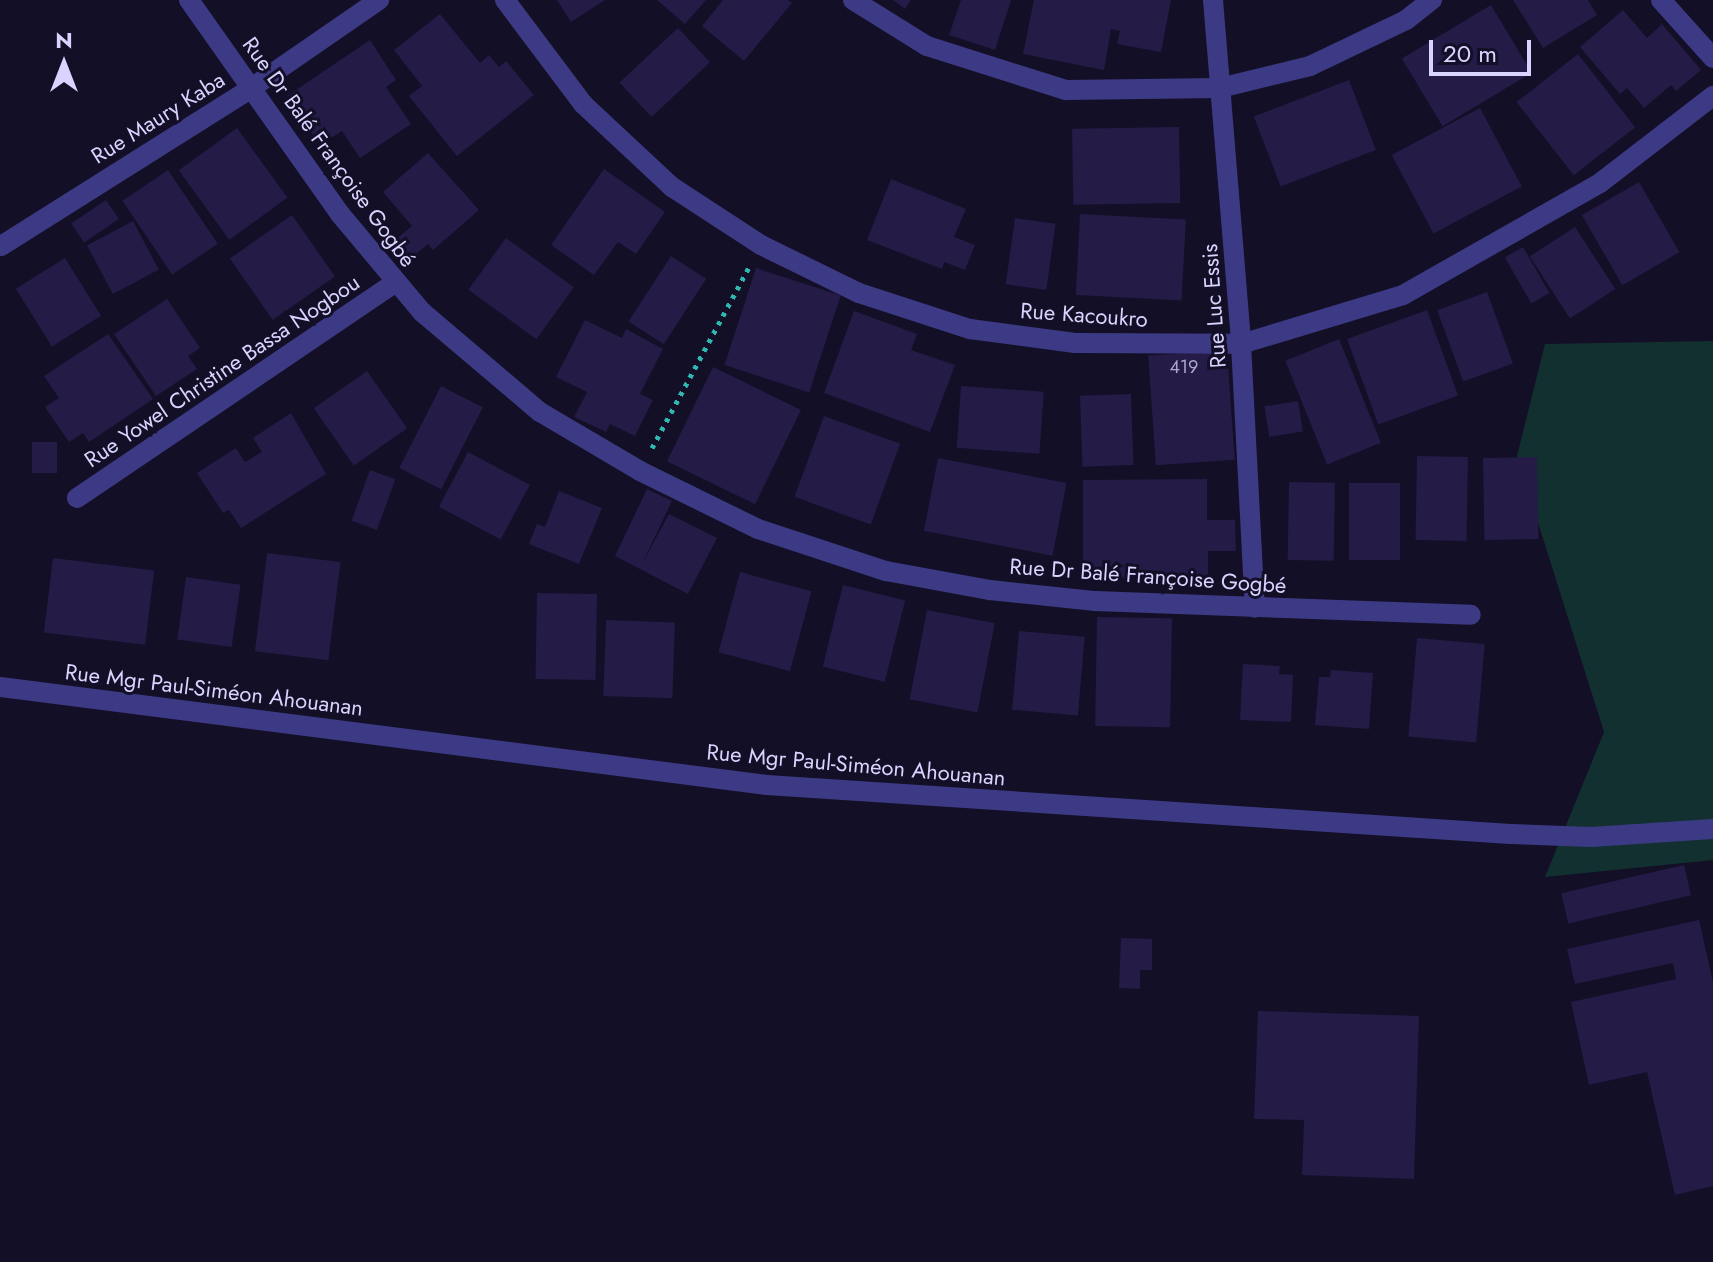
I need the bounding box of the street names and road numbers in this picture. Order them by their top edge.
street label: Rue Dr Balé Françoise Gogbé [237,32,421,272]
street label: Rue Maury Kaba [86,66,230,170]
street label: Rue Luc Essis [1196,243,1232,369]
street label: Rue Yowel Christine Bassa Nogbou [80,269,364,473]
street label: Rue Kacoukro [1019,297,1149,333]
street label: Rue Dr Balé Françoise Gogbé [1009,553,1287,599]
street label: Rue Mgr Paul-Siméon Ahouanan [64,659,364,721]
street label: Rue Mgr Paul-Siméon Ahouanan [706,739,1006,791]

